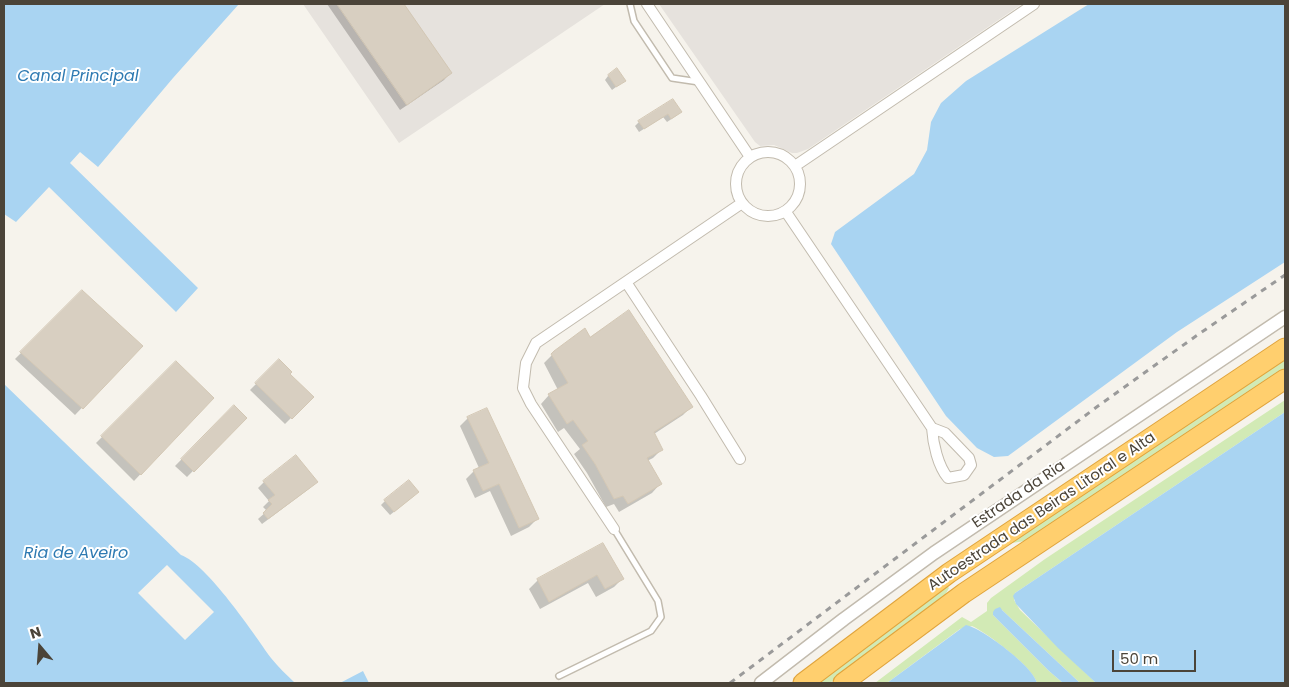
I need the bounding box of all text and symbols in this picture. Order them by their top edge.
water label: Canal Principal [17,67,139,87]
street label: Autoestrada das Beiras Litoral e Alta [925,429,1159,595]
street label: Estrada da Ria [969,457,1069,533]
water label: Ria de Aveiro [24,544,128,564]
north arrow [15,622,65,672]
text: N [27,622,43,644]
scale bar [1114,640,1198,672]
text: 50 m [1120,648,1158,669]

